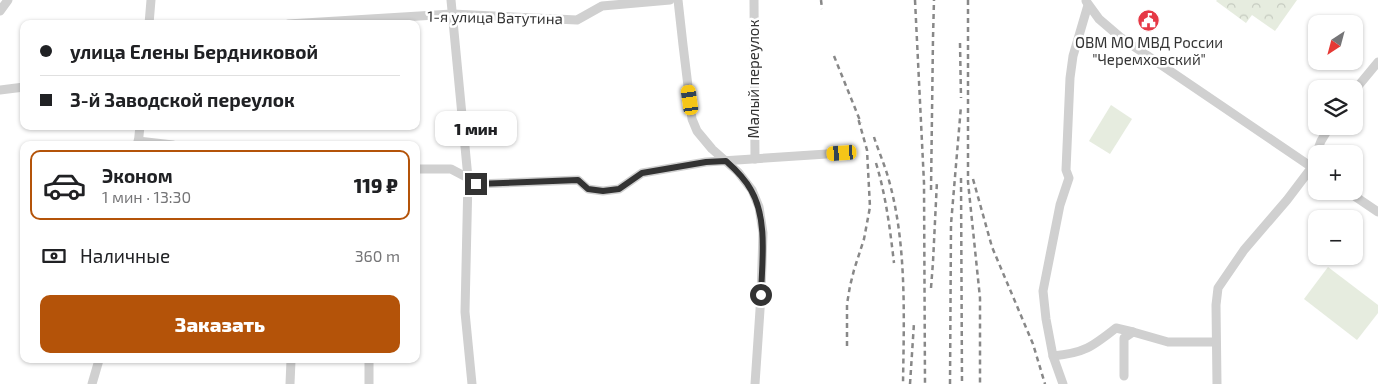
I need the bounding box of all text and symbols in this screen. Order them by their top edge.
street label: 1-я улица Ватутина [427,7,563,28]
public building icon: ОВМ МО МВД России "Черемховский" [1137,8,1161,32]
north arrow [1308,15,1362,70]
map controls [1308,15,1363,265]
street label: Малый переулок [744,20,763,138]
place label: ОВМ МО МВД России "Черемховский" [1075,33,1223,68]
text: улица Елены Бердниковой [70,40,318,63]
button: layers [1308,80,1363,135]
car [680,84,699,116]
text: 3-й Заводской переулок [70,88,295,111]
callout: 1 мин [435,111,517,146]
text: 1 мин [454,119,498,138]
car [826,144,857,162]
button: + [1308,145,1363,200]
icon: car [42,163,87,208]
text: Эконом [102,164,173,187]
route end [465,173,487,195]
text: 119 ₽ [354,174,398,197]
text: 1 мин · 13:30 [102,187,191,206]
button: − [1308,210,1363,265]
icon: cash [40,242,68,270]
text: Наличные [80,244,170,267]
text: 360 m [355,246,400,265]
route start [750,284,772,306]
button: Заказать [40,295,400,353]

